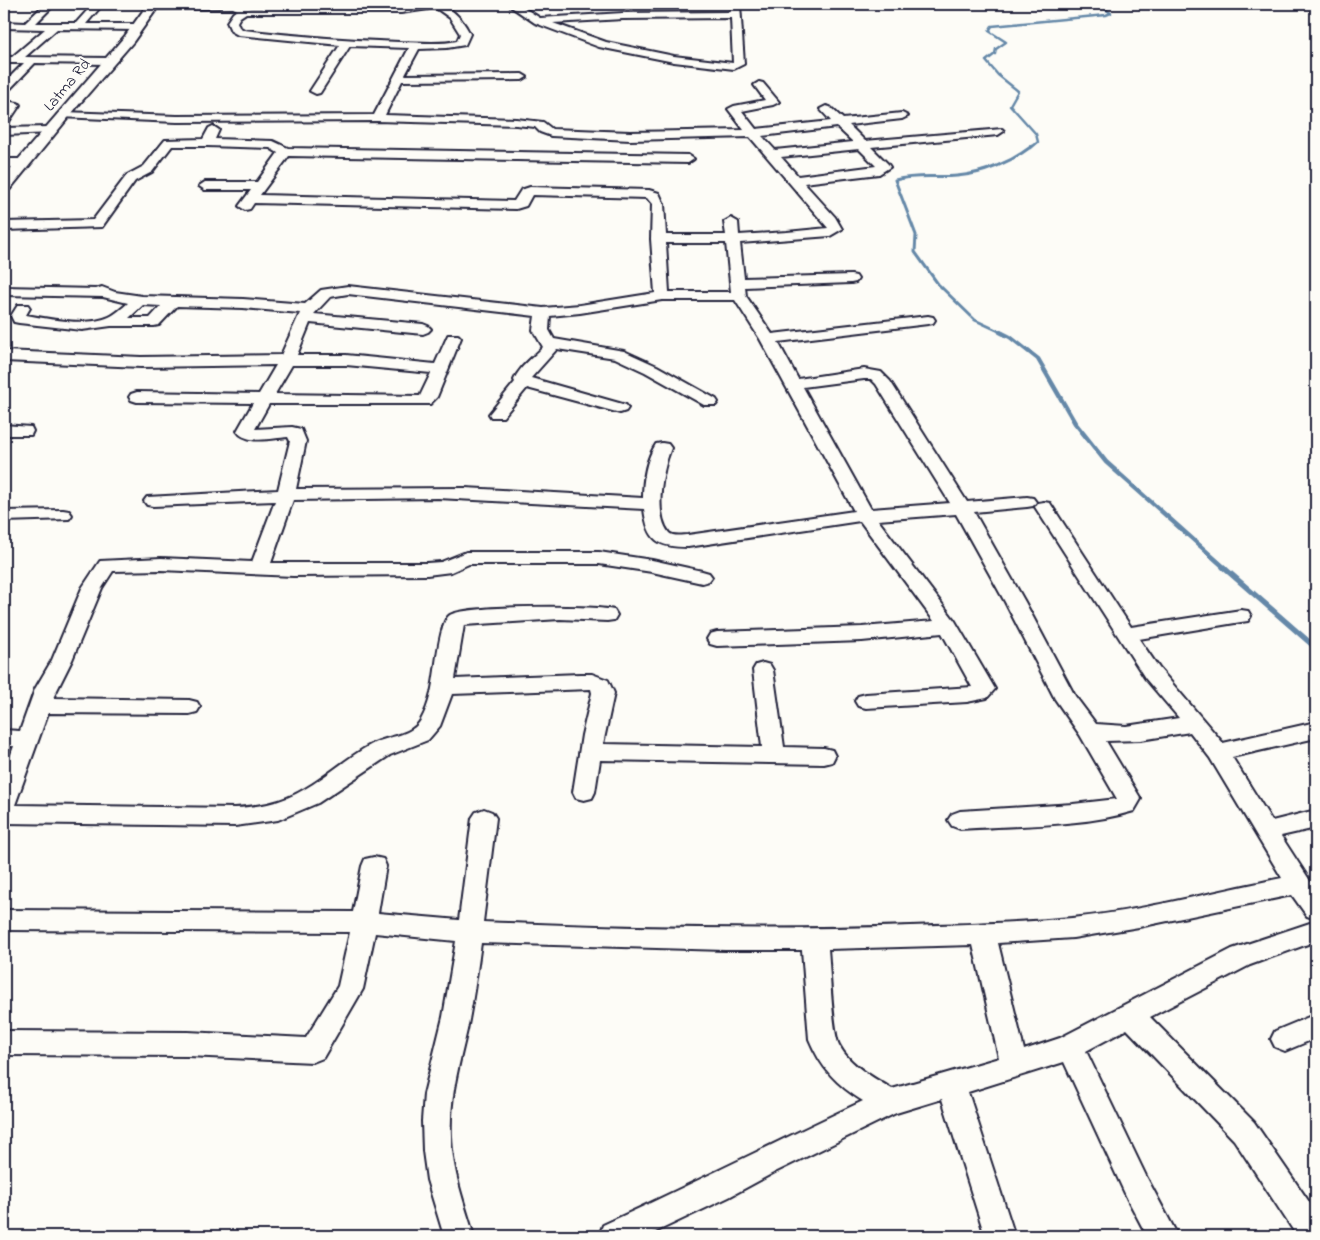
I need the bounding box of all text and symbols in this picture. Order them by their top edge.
street label: Latma Rd [38,54,97,117]

